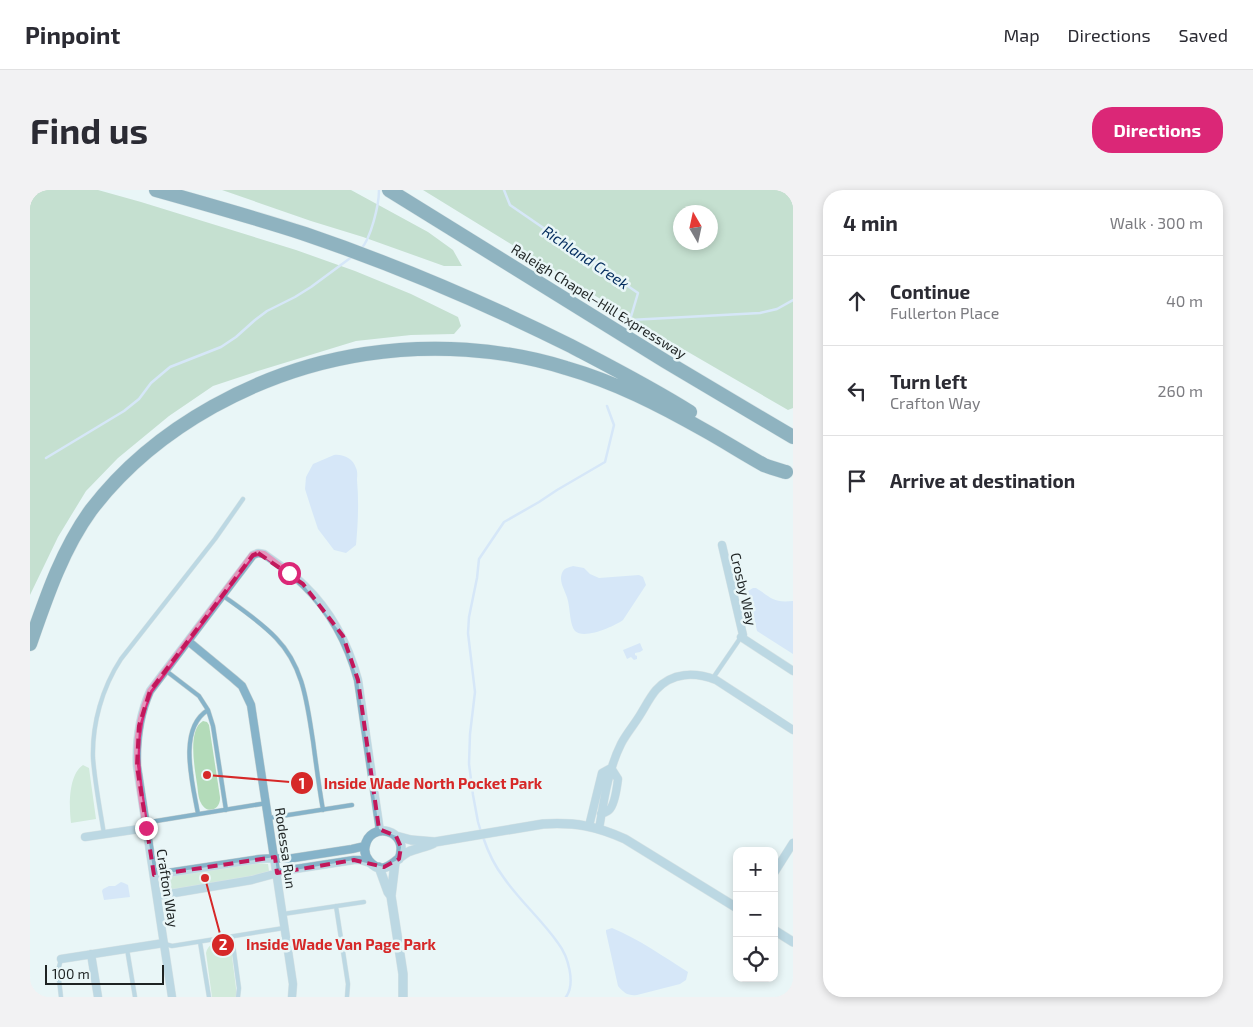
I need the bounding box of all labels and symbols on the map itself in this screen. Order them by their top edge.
north arrow [673,205,718,250]
water label: Richland Creek [539,221,633,293]
street label: Raleigh Chapel–Hill Expressway [508,240,690,362]
street label: Crosby Way [727,551,761,628]
route start [278,562,301,585]
callout: Inside Wade North Pocket Park [289,768,553,798]
text: 1 [299,774,305,792]
text: Inside Wade North Pocket Park [324,774,543,792]
street label: Rodessa Run [272,806,300,890]
route end [135,817,158,840]
street label: Crafton Way [153,848,183,929]
callout: Inside Wade Van Page Park [211,930,446,960]
text: 2 [219,935,228,953]
text: Inside Wade Van Page Park [246,935,437,953]
scale bar [45,962,164,985]

